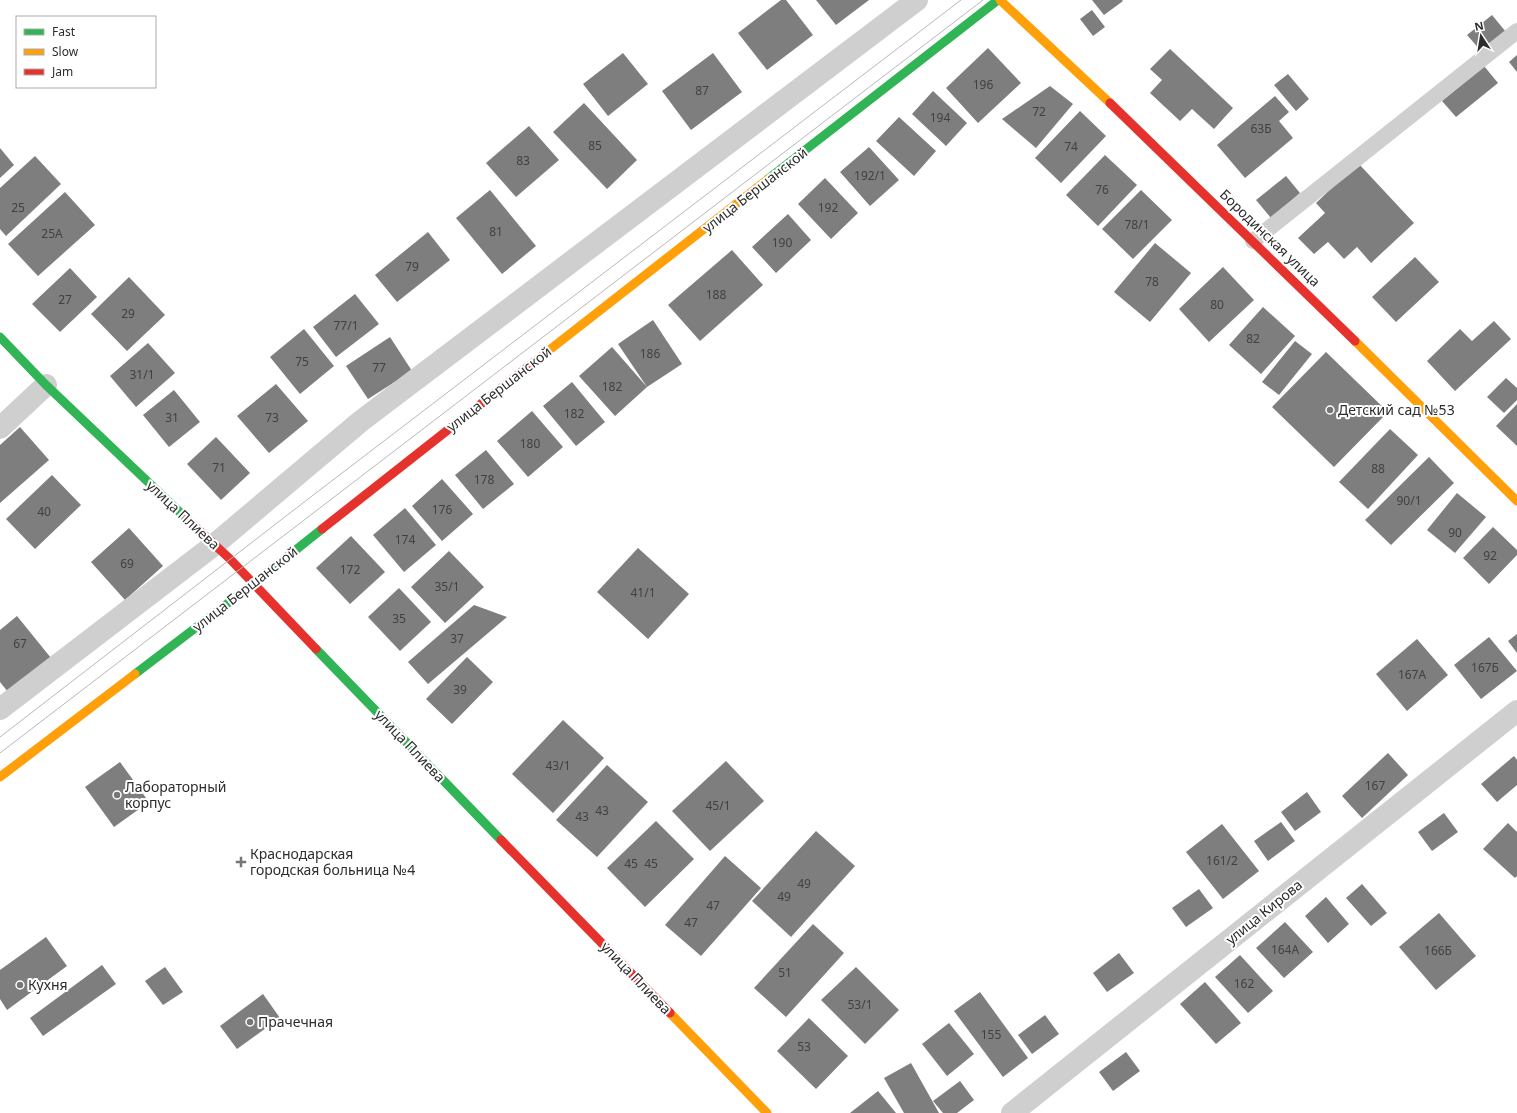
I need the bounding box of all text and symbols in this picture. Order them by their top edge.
legend [16,16,156,88]
north arrow [1461,16,1501,56]
text: N [1473,17,1485,34]
text: Fast [52,23,76,40]
text: Slow [52,43,79,60]
text: Jam [51,63,73,80]
house number: 196 [973,76,993,93]
house number: 87 [695,82,709,99]
house number: 72 [1032,103,1046,120]
house number: 194 [930,109,950,126]
house number: 63Б [1250,120,1272,137]
house number: 85 [588,137,602,154]
house number: 74 [1064,138,1078,155]
street label: улица Бершанской [698,143,811,237]
house number: 83 [516,152,530,169]
house number: 192/1 [854,167,886,184]
house number: 76 [1095,181,1109,198]
street label: Бородинская улица [1216,185,1325,291]
house number: 25 [11,199,25,216]
house number: 192 [818,199,838,216]
house number: 78/1 [1124,216,1150,233]
house number: 81 [489,223,503,240]
house number: 25А [41,225,63,242]
house number: 190 [772,234,792,251]
house number: 79 [405,258,419,275]
house number: 78 [1145,273,1159,290]
house number: 188 [706,286,726,303]
house number: 27 [58,291,72,308]
house number: 80 [1210,296,1224,313]
house number: 29 [121,305,135,322]
house number: 77/1 [333,317,359,334]
house number: 82 [1246,330,1260,347]
street label: улица Бершанской [442,342,555,436]
house number: 186 [640,345,660,362]
house number: 75 [295,353,309,370]
house number: 77 [372,359,386,376]
house number: 31/1 [129,366,155,383]
house number: 182 [602,378,622,395]
place label: Детский сад №53 [1338,400,1455,419]
house number: 182 [564,405,584,422]
marker: Детский сад №53 [1325,405,1335,415]
house number: 31 [165,409,179,426]
house number: 73 [265,409,279,426]
house number: 180 [520,435,540,452]
house number: 71 [212,459,226,476]
house number: 88 [1371,460,1385,477]
house number: 178 [474,471,494,488]
street label: улица Плиева [143,476,224,554]
house number: 90/1 [1396,492,1422,509]
house number: 176 [432,501,452,518]
house number: 40 [37,503,51,520]
house number: 90 [1448,524,1462,541]
house number: 174 [395,531,415,548]
street label: улица Бершанской [188,542,301,636]
house number: 92 [1483,547,1497,564]
house number: 69 [120,555,134,572]
house number: 172 [340,561,360,578]
house number: 35/1 [434,578,460,595]
house number: 41/1 [630,584,656,601]
house number: 35 [392,610,406,627]
house number: 37 [450,630,464,647]
house number: 67 [13,635,27,652]
house number: 167Б [1471,659,1499,676]
house number: 167А [1398,666,1426,683]
house number: 39 [453,681,467,698]
street label: улица Плиева [371,705,450,786]
house number: 43/1 [545,757,571,774]
place label: Лабораторный корпус [125,777,227,812]
house number: 167 [1365,777,1385,794]
marker: Лабораторный корпус [112,790,122,800]
house number: 45/1 [705,797,731,814]
house number: 43 [595,802,609,819]
house number: 43 [575,808,589,825]
place label: Краснодарская городская больница №4 [250,844,415,879]
house number: 161/2 [1206,852,1238,869]
house number: 45 [624,855,638,872]
house number: 45 [644,855,658,872]
marker: Краснодарская городская больница №4 [235,856,247,868]
house number: 49 [797,875,811,892]
street label: улица Кирова [1221,875,1306,948]
house number: 49 [777,888,791,905]
house number: 47 [706,897,720,914]
house number: 47 [684,914,698,931]
street label: улица Плиева [597,937,676,1018]
house number: 164А [1271,941,1299,958]
house number: 166Б [1424,942,1452,959]
house number: 51 [778,964,792,981]
place label: Кухня [28,975,68,994]
house number: 162 [1234,975,1254,992]
marker: Кухня [15,980,25,990]
house number: 53/1 [847,996,873,1013]
place label: Прачечная [258,1012,333,1031]
marker: Прачечная [245,1017,255,1027]
house number: 155 [981,1026,1001,1043]
house number: 53 [797,1038,811,1055]

